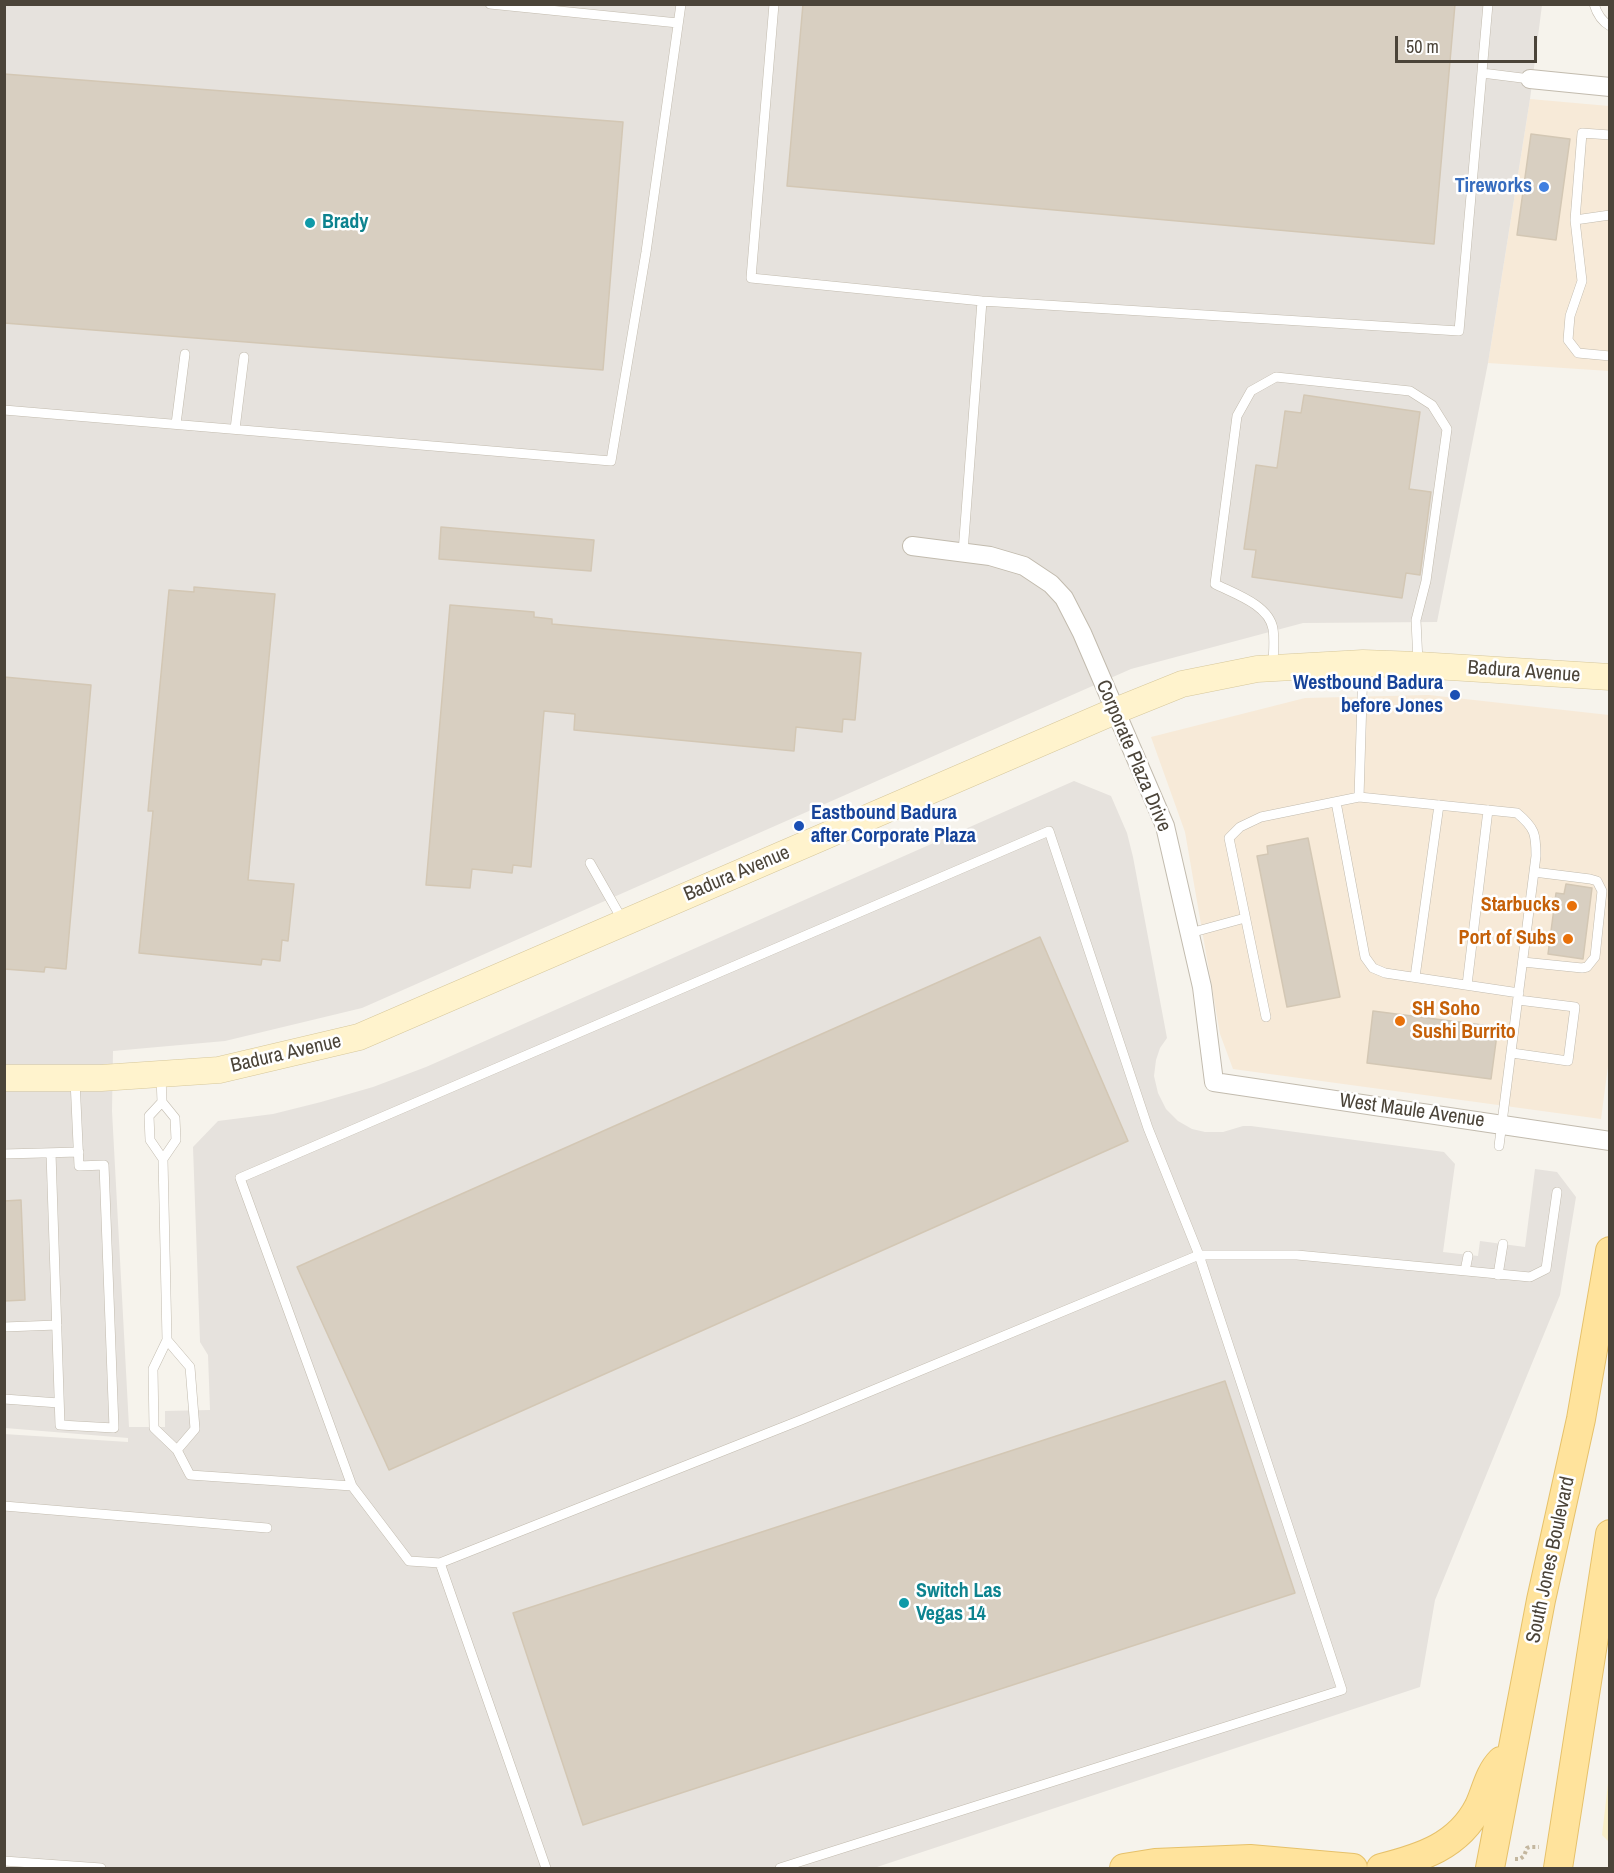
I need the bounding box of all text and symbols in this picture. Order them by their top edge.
scale bar [1398,24,1540,62]
text: 50 m [1406,34,1439,59]
place label: Tireworks [1455,175,1532,199]
marker: Tireworks [1537,180,1551,194]
place label: Brady [322,211,368,235]
marker: Brady [303,216,317,230]
street label: Badura Avenue [1467,656,1581,688]
place label: Westbound Badura before Jones [1293,672,1443,719]
street label: Corporate Plaza Drive [1090,677,1176,835]
marker: Westbound Badura before Jones [1448,688,1462,702]
place label: Eastbound Badura after Corporate Plaza [811,802,976,849]
marker: Eastbound Badura after Corporate Plaza [792,819,806,833]
street label: Badura Avenue [680,841,794,907]
place label: Starbucks [1481,894,1560,918]
marker: Starbucks [1565,899,1579,913]
place label: Port of Subs [1459,927,1556,951]
marker: Port of Subs [1561,932,1575,946]
place label: SH Soho Sushi Burrito [1412,998,1516,1045]
marker: SH Soho Sushi Burrito [1393,1014,1407,1028]
street label: Badura Avenue [228,1030,344,1078]
street label: West Maule Avenue [1338,1089,1486,1133]
street label: South Jones Boulevard [1522,1475,1580,1645]
place label: Switch Las Vegas 14 [916,1580,1002,1627]
marker: Switch Las Vegas 14 [897,1596,911,1610]

